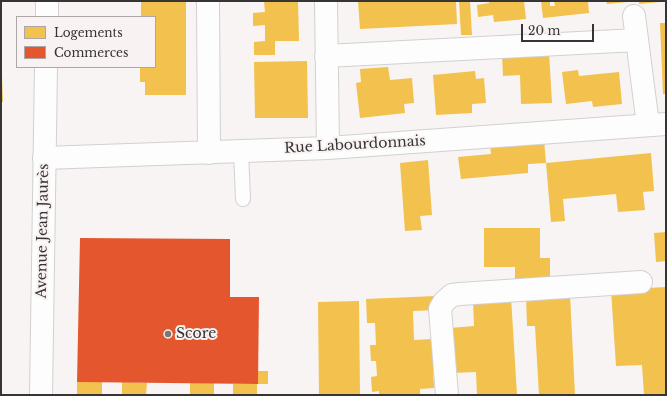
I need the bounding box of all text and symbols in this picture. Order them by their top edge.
legend [16,16,156,68]
scale bar [523,16,596,42]
text: 20 m [528,23,560,38]
text: Logements [54,25,123,40]
text: Commerces [54,45,128,60]
street label: Rue Labourdonnais [284,133,426,157]
street label: Avenue Jean Jaurès [33,163,53,299]
place label: Score [176,326,216,342]
marker: Score [163,329,173,339]

